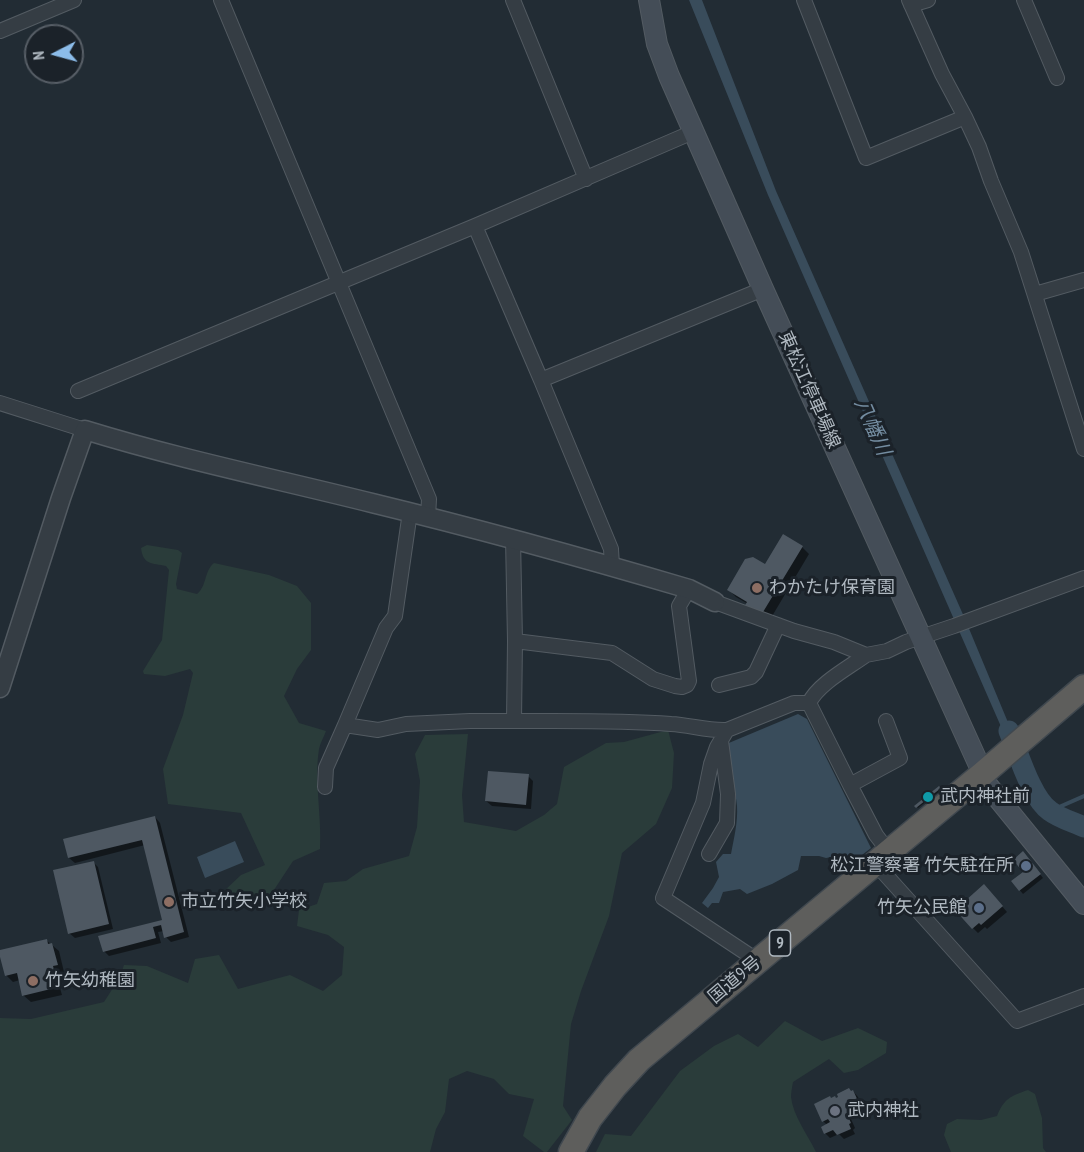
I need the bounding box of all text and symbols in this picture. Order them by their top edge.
north arrow [24,24,84,84]
text: N [28,50,48,61]
street label: 東松江停車場線 [774,328,844,452]
water label: 八幡川 [849,395,895,459]
place label: わかたけ保育園 [769,577,895,599]
marker: わかたけ保育園 [750,581,764,595]
place label: 武内神社前 [940,786,1030,808]
marker: 武内神社前 [921,790,935,804]
place label: 松江警察署 竹矢駐在所 [830,855,1014,877]
marker: 松江警察署 竹矢駐在所 [1019,859,1033,873]
place label: 市立竹矢小学校 [181,891,307,913]
marker: 市立竹矢小学校 [162,895,176,909]
place label: 竹矢公民館 [877,897,967,919]
marker: 竹矢公民館 [972,901,986,915]
road number: 9 [770,930,790,956]
street label: 国道9号 [704,952,766,1008]
place label: 竹矢幼稚園 [45,970,135,992]
marker: 竹矢幼稚園 [26,974,40,988]
place label: 武内神社 [847,1100,919,1122]
marker: 武内神社 [828,1104,842,1118]

